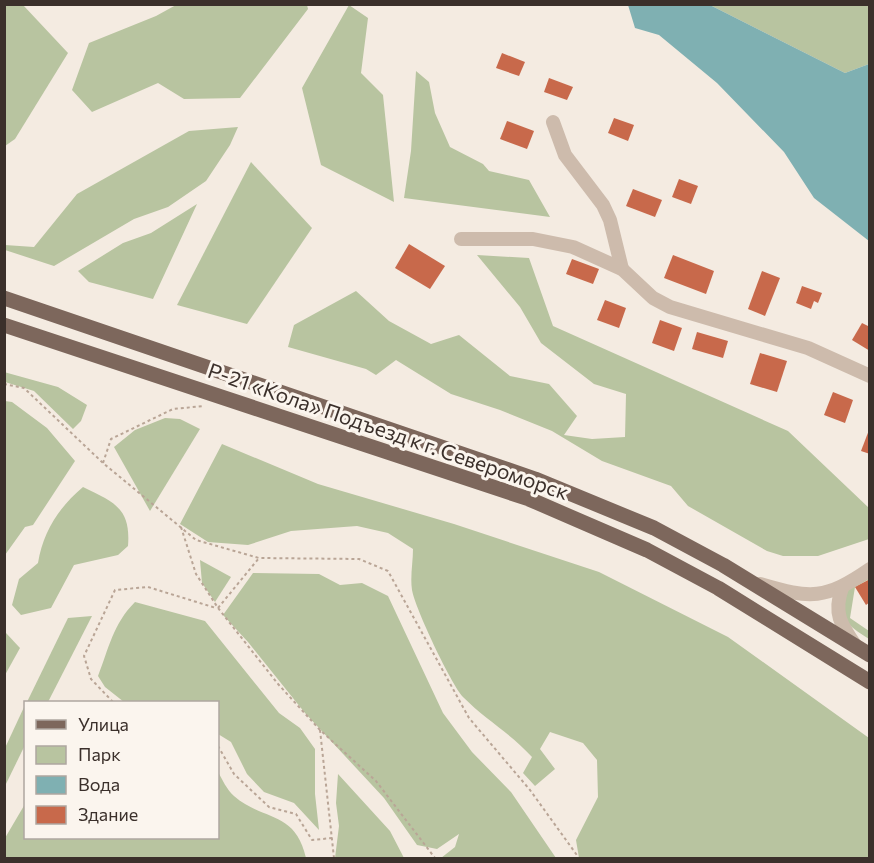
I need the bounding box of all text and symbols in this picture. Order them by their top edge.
street label: Р-21 «Кола» Подъезд к г. Североморск [205,357,572,504]
legend [24,701,219,839]
text: Улица [78,713,129,735]
text: Парк [78,743,121,765]
text: Вода [78,773,120,795]
text: Здание [78,803,138,825]

